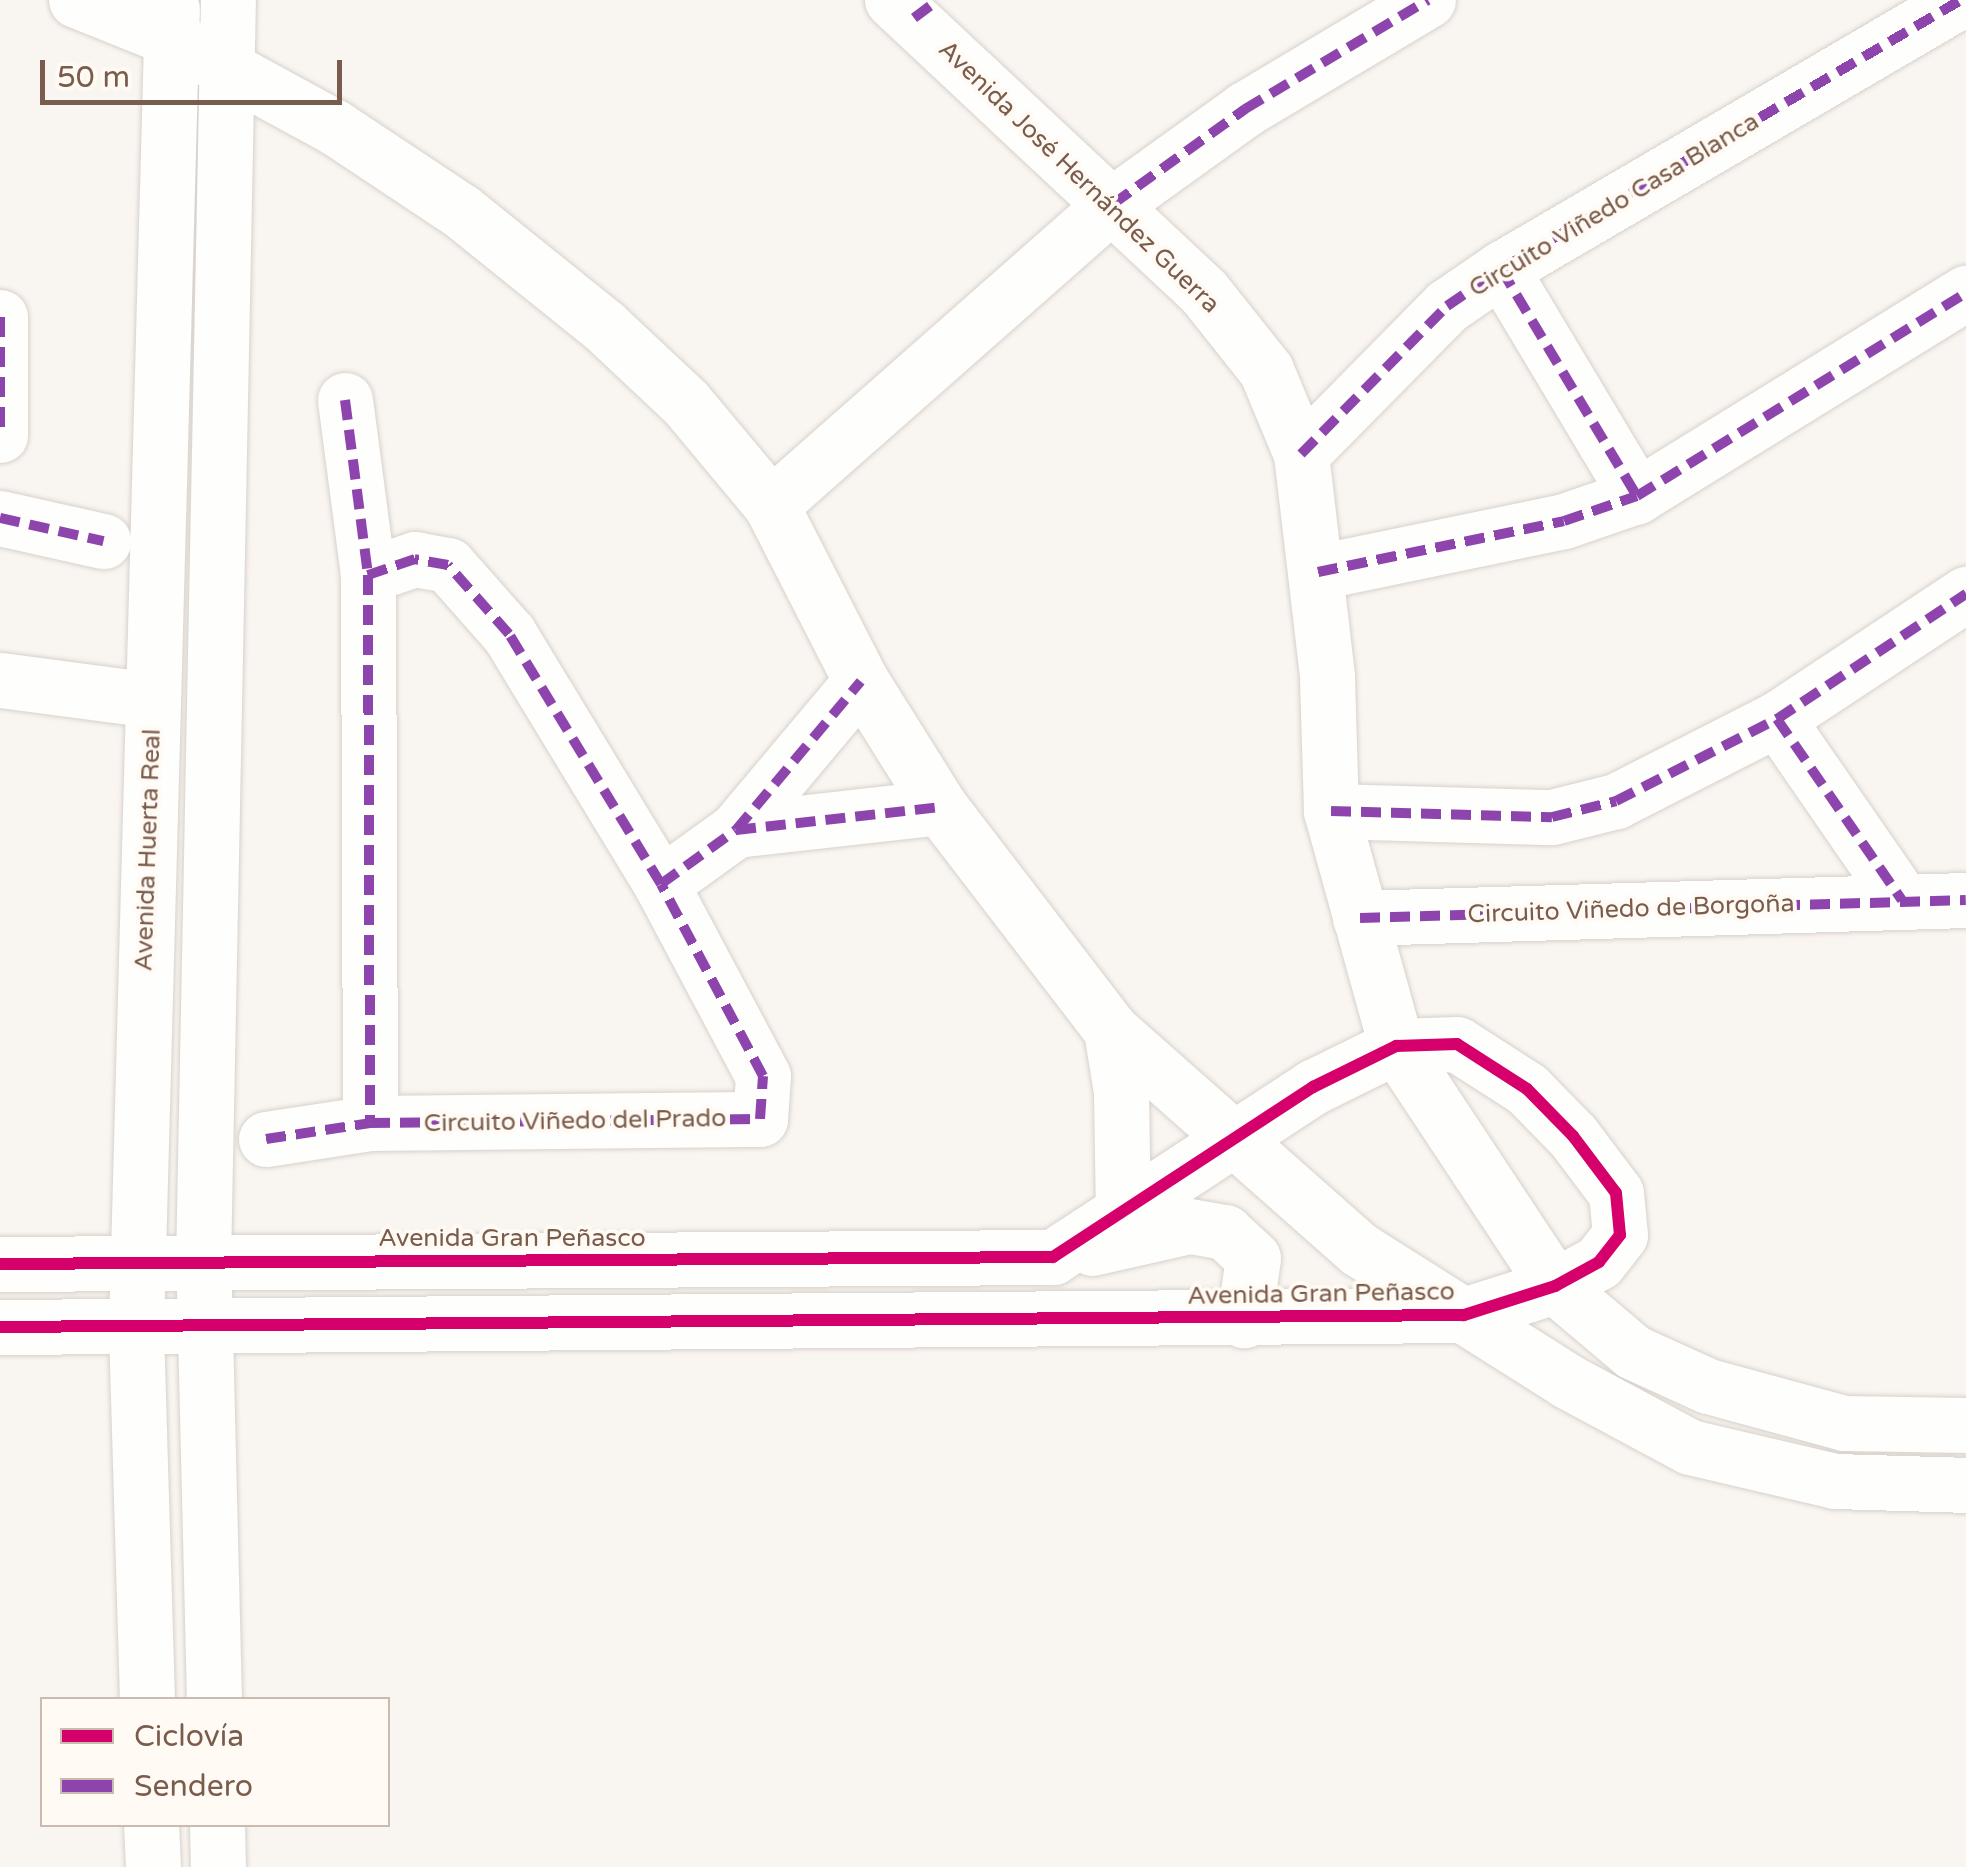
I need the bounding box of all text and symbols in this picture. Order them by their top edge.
street label: Avenida José Hernández Guerra [932,34,1226,320]
scale bar [45,40,348,102]
text: 50 m [57,59,130,96]
street label: Circuito Viñedo Casa Blanca [1464,106,1764,304]
street label: Avenida Huerta Real [129,728,167,972]
street label: Circuito Viñedo de Borgoña [1467,888,1795,930]
street label: Circuito Viñedo del Prado [423,1103,727,1139]
street label: Avenida Gran Peñasco [378,1223,646,1253]
street label: Avenida Gran Peñasco [1187,1277,1455,1311]
legend [40,1697,390,1827]
text: Ciclovía [134,1718,244,1755]
text: Sendero [134,1768,253,1805]

